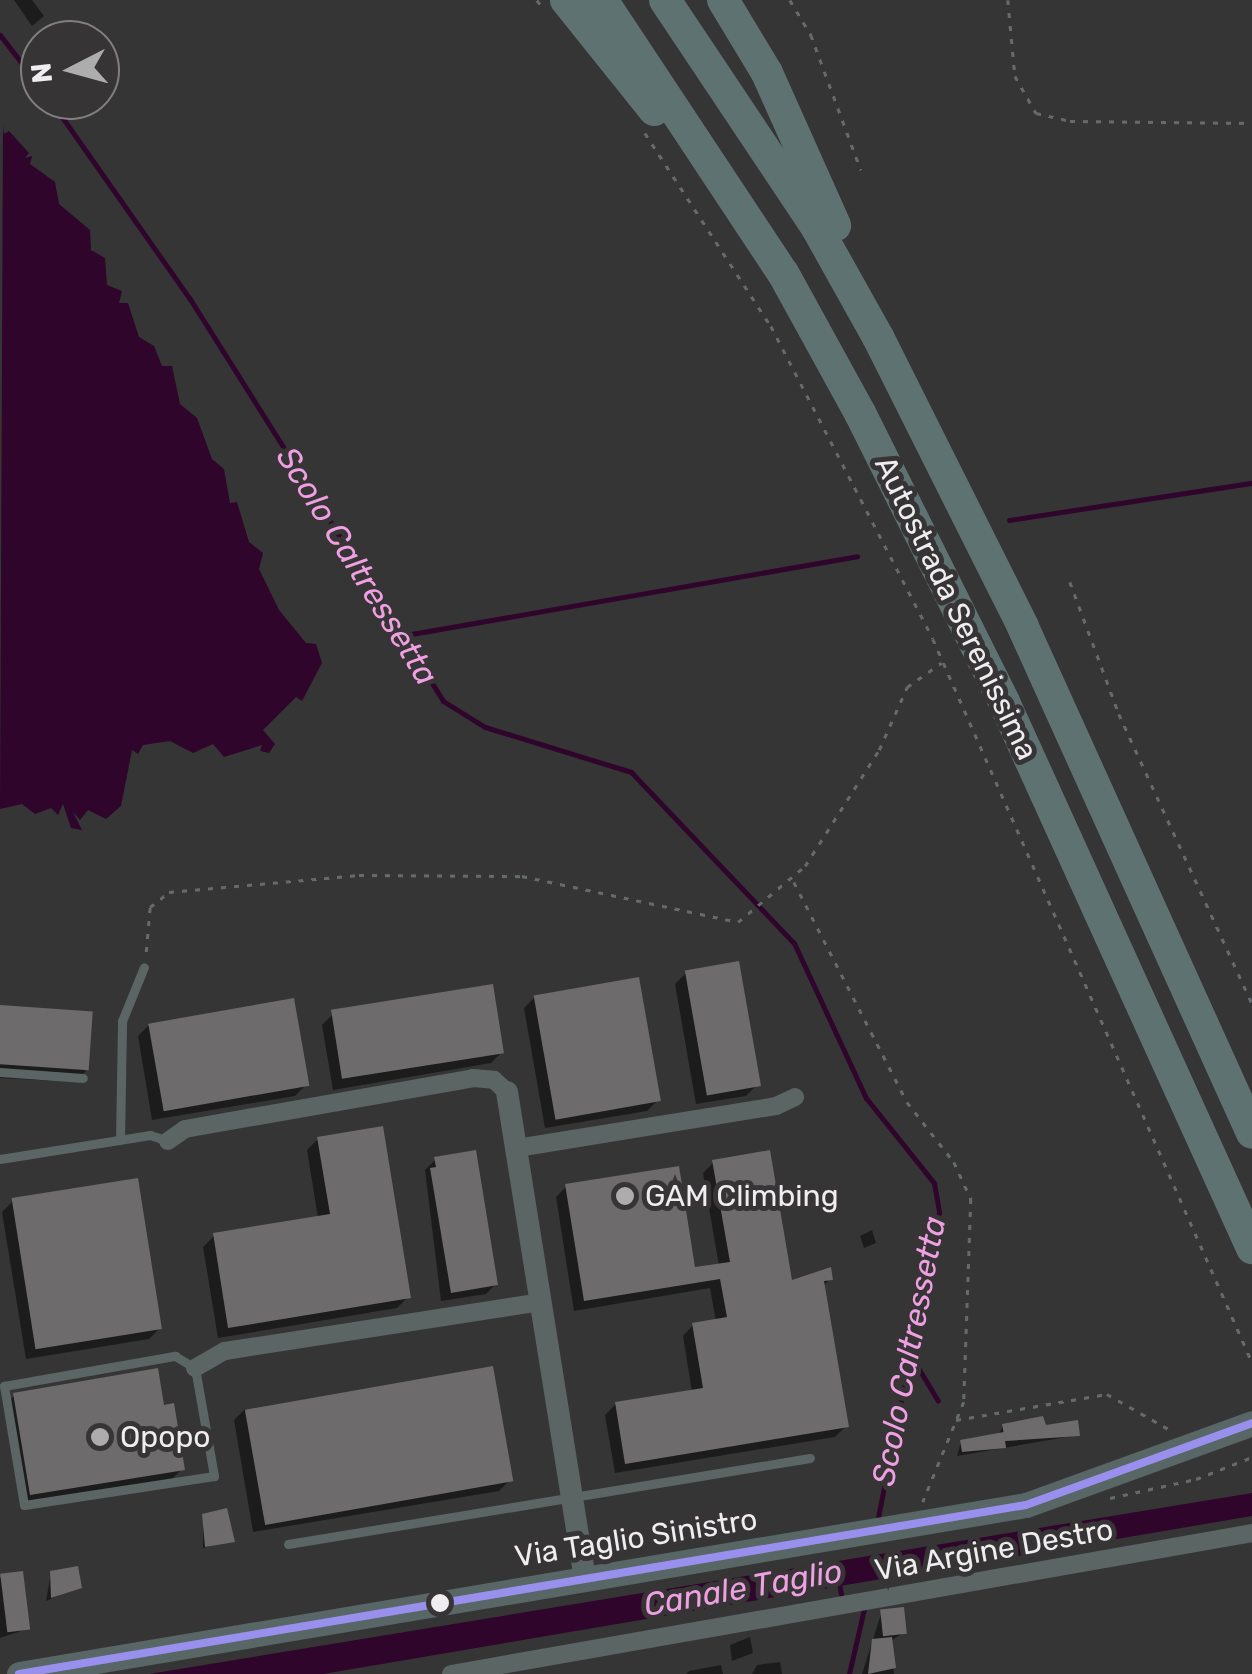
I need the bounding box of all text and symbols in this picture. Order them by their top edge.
north arrow [20,20,120,120]
text: N [24,61,59,85]
water label: Scolo Caltressetta [268,440,446,692]
street label: Autostrada Serenissima [867,450,1045,766]
place label: GAM Climbing [645,1178,839,1214]
marker: GAM Climbing [614,1185,636,1207]
water label: Scolo Caltressetta [864,1213,954,1489]
place label: Opopo [120,1419,211,1455]
marker: Opopo [89,1426,111,1448]
street label: Via Taglio Sinistro [512,1501,760,1575]
street label: Via Argine Destro [872,1511,1116,1589]
water label: Canale Taglio [640,1552,846,1624]
unlabelled marker [430,1593,450,1613]

